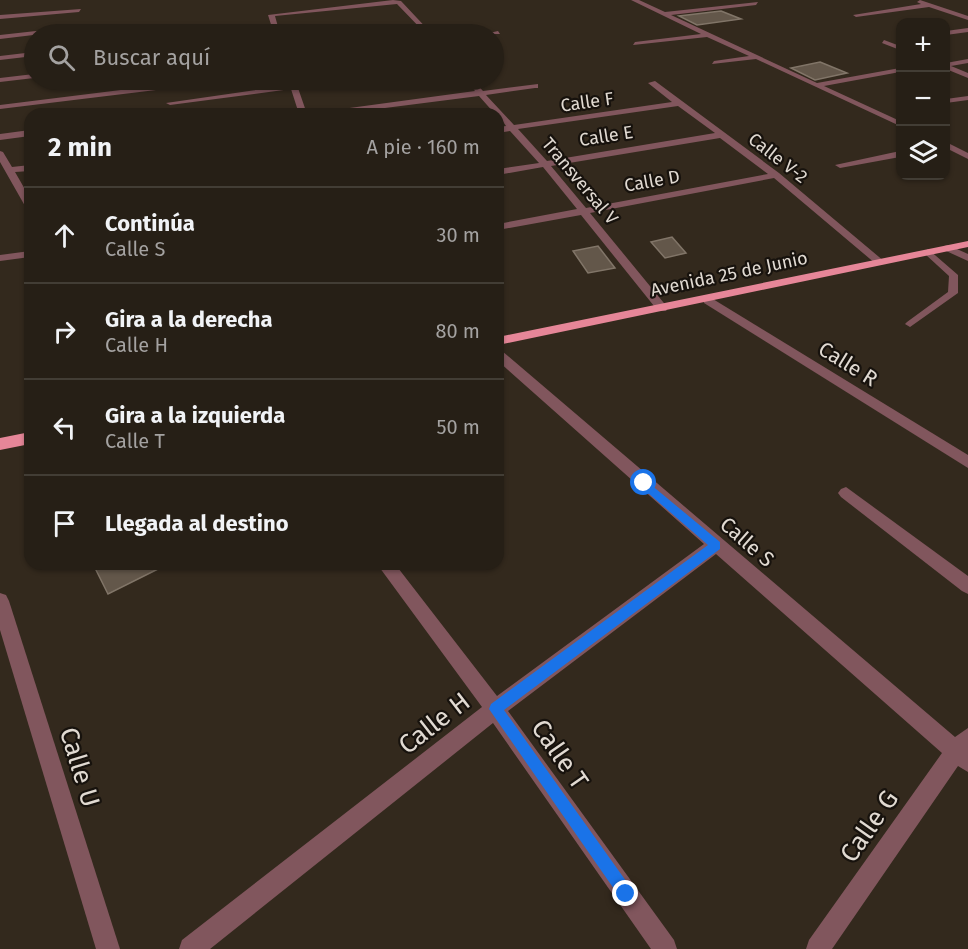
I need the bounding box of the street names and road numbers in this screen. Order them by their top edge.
street label: Calle F [559,87,615,117]
street label: Calle E [578,121,634,151]
street label: Calle V-2 [744,128,812,188]
street label: Transversal V [537,133,623,229]
street label: Calle D [622,165,682,197]
street label: Avenida 25 de Junio [648,247,810,301]
street label: Calle R [814,336,883,392]
street label: Calle S [715,511,779,573]
street label: Calle H [392,686,476,761]
street label: Calle T [525,714,595,795]
street label: Calle U [53,724,106,811]
street label: Calle G [834,784,905,868]

